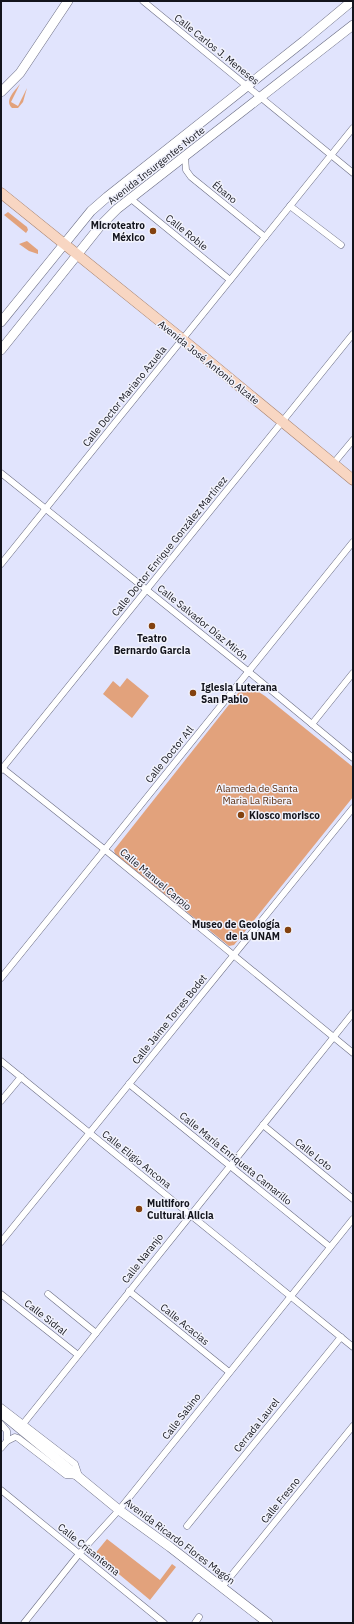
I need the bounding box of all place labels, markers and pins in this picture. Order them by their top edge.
place label: Microteatro México [91,219,145,244]
marker: Microteatro México [148,226,158,236]
marker: Teatro Bernardo Garcia [147,621,157,631]
place label: Teatro Bernardo Garcia [114,632,191,657]
place label: Iglesia Luterana San Pablo [201,681,278,706]
marker: Iglesia Luterana San Pablo [188,688,198,698]
place label: Kiosco morisco [249,809,320,822]
marker: Kiosco morisco [236,810,246,820]
place label: Museo de Geología de la UNAM [192,918,280,943]
marker: Museo de Geología de la UNAM [283,925,293,935]
place label: Multiforo Cultural Alicia [147,1197,214,1222]
marker: Multiforo Cultural Alicia [134,1204,144,1214]

